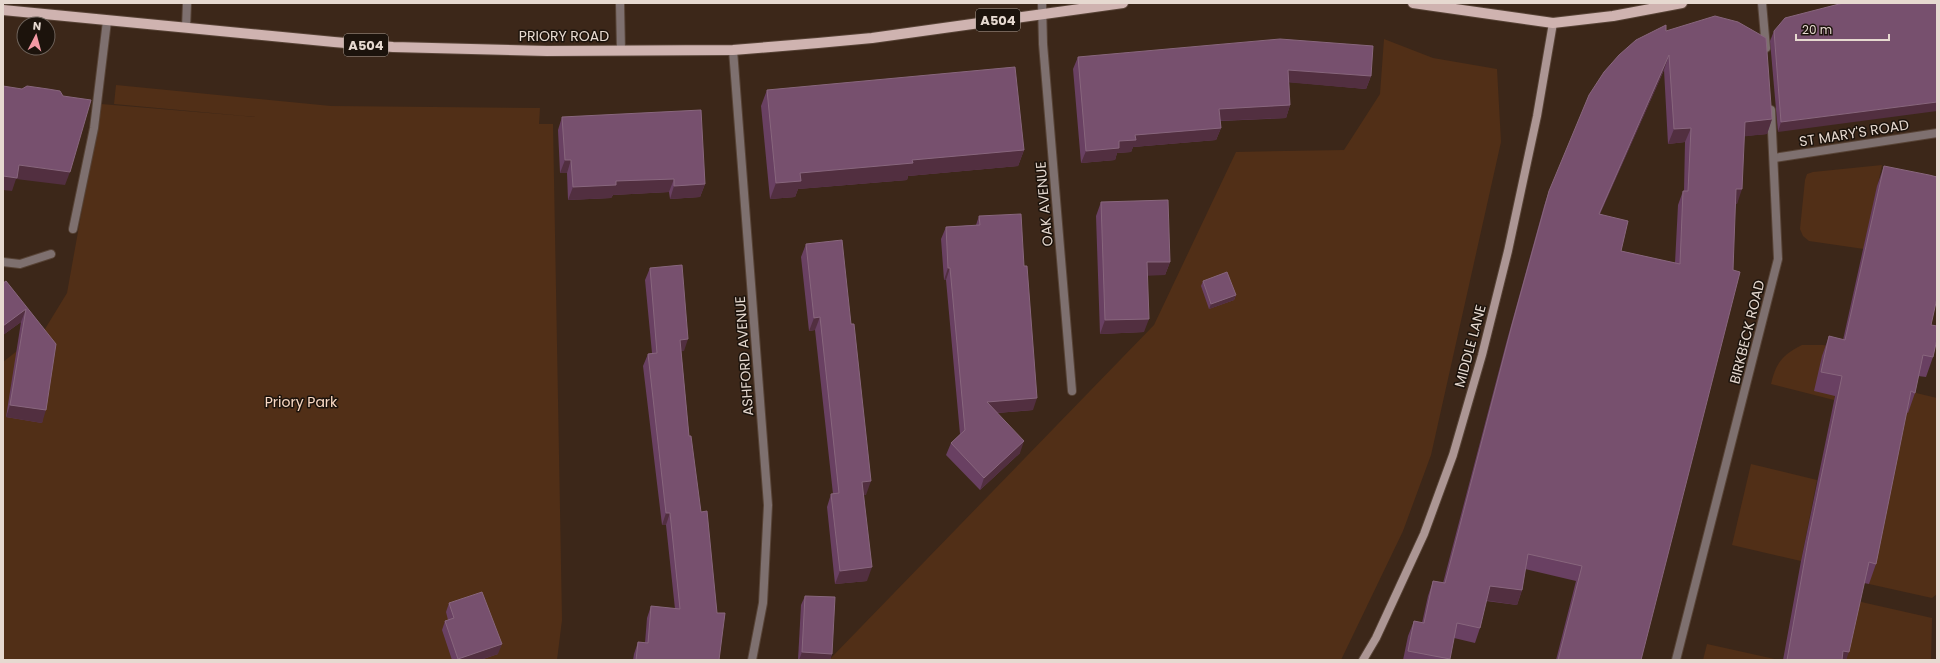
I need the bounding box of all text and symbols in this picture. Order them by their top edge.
road number: A504 [976,9,1020,31]
north arrow [16,16,56,56]
scale bar [1796,16,1889,42]
text: N [32,18,42,34]
text: 20 m [1802,21,1832,38]
street label: PRIORY ROAD [519,26,609,46]
road number: A504 [344,34,388,56]
street label: ST MARY'S ROAD [1798,114,1910,152]
street label: OAK AVENUE [1030,161,1058,247]
street label: BIRKBECK ROAD [1724,278,1770,386]
street label: ASHFORD AVENUE [730,295,758,417]
street label: MIDDLE LANE [1449,302,1491,390]
park label: Priory Park [265,392,338,412]

